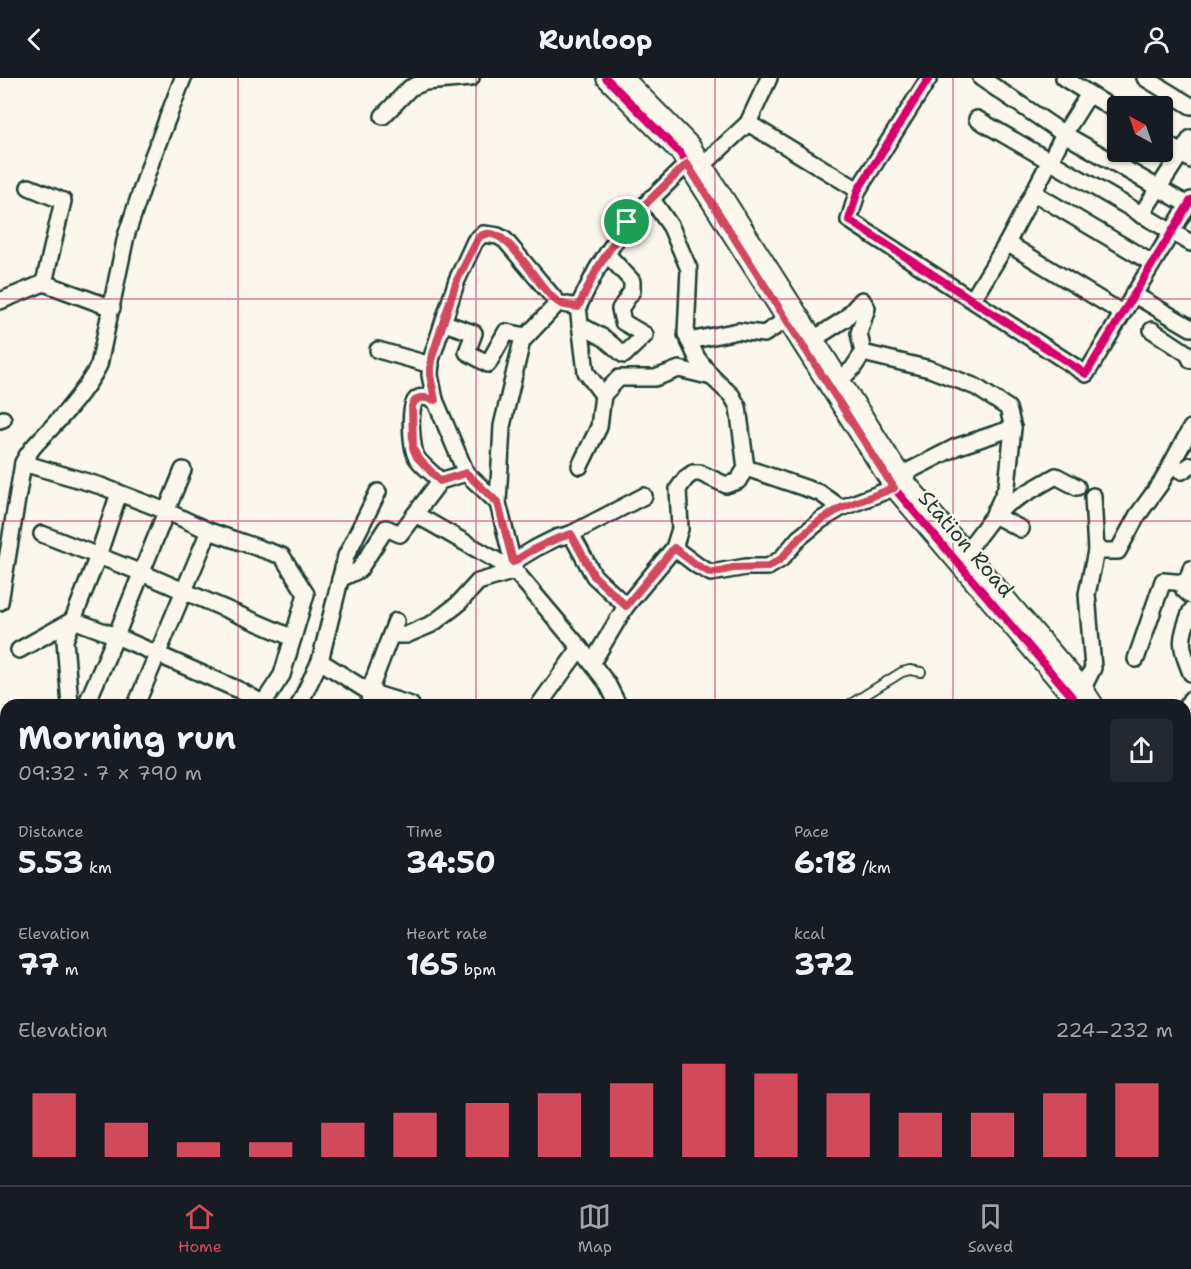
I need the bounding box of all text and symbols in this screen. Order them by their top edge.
text: Runloop [538,21,653,58]
icon: back [18,23,51,56]
icon: person [1140,23,1173,56]
north arrow [1107,96,1173,162]
map controls [1107,96,1173,162]
pin [601,196,652,247]
icon: arrive [610,205,643,238]
street label: Station Road [912,485,1020,603]
text: Morning run [18,715,236,760]
button: share [1110,719,1173,782]
text: 09:32 · 7 × 790 m [18,760,202,786]
text: Distance [18,821,84,842]
text: Time [406,821,443,842]
text: Pace [794,821,829,842]
text: 5.53 [18,842,84,883]
text: 34:50 [406,842,496,883]
text: 6:18 [794,842,857,883]
text: km [84,857,112,878]
text: /km [857,857,891,878]
text: Elevation [18,923,90,944]
text: Heart rate [406,923,488,944]
text: kcal [794,923,825,944]
text: 77 [18,944,59,985]
text: 165 [406,944,458,985]
text: 372 [794,944,854,985]
text: m [59,959,78,980]
text: bpm [458,959,496,980]
text: Elevation [18,1017,108,1043]
text: 224–232 m [1056,1017,1173,1043]
tab: Home [178,1200,222,1257]
tab: Map [578,1200,612,1257]
tab: Saved [968,1200,1013,1257]

